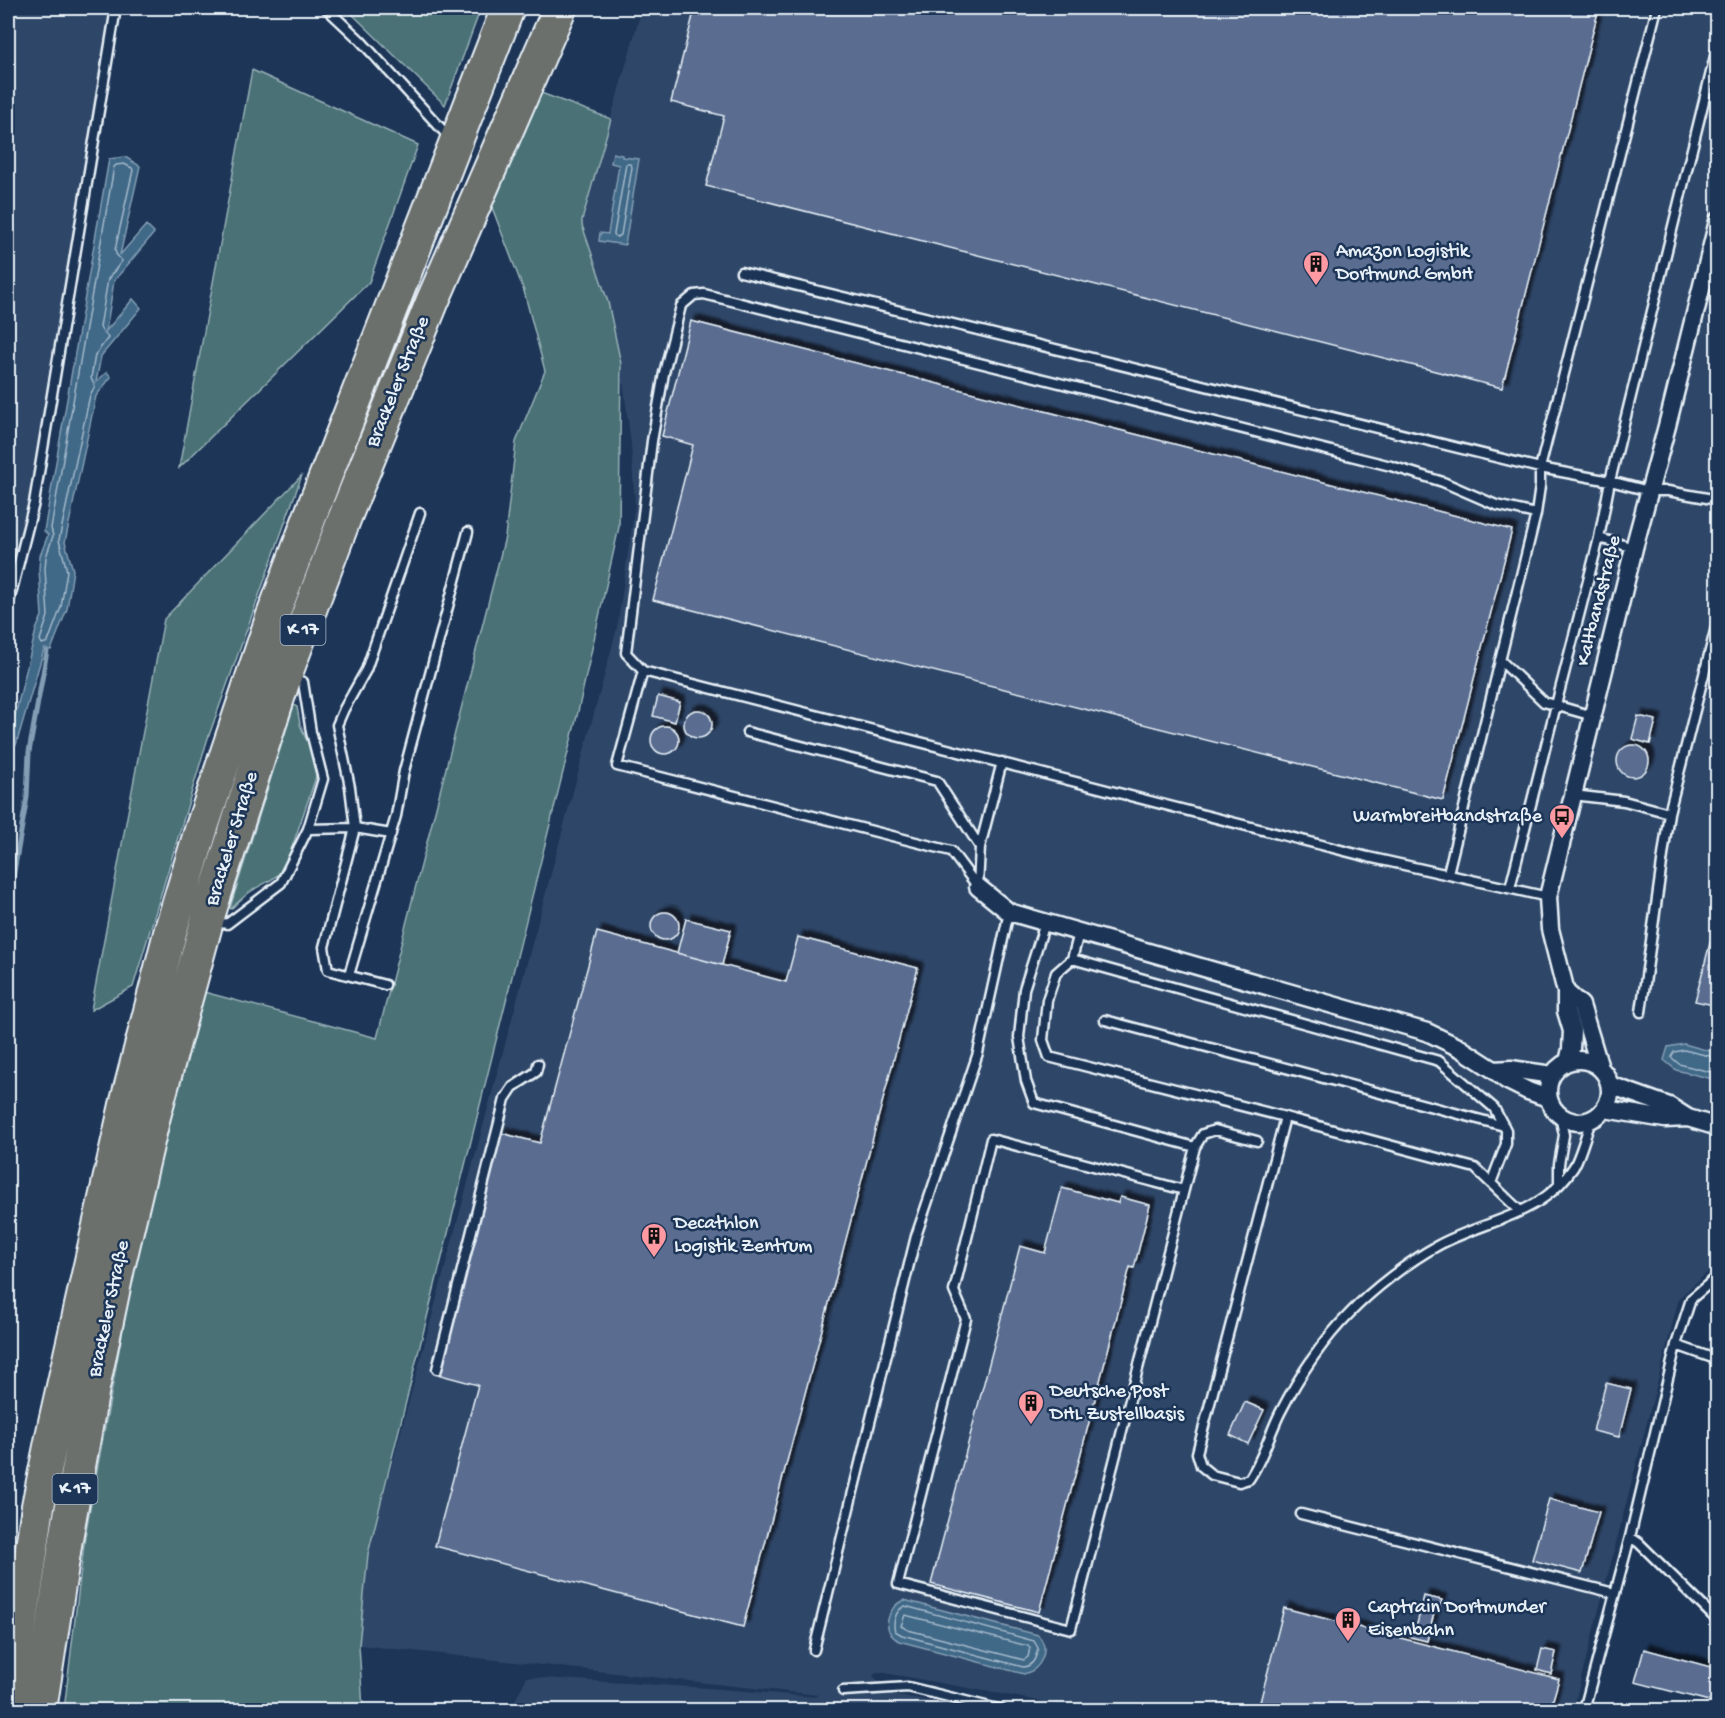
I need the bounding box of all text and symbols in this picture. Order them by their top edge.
place label: Amazon Logistik Dortmund GmbH [1334,241,1474,287]
building icon: Amazon Logistik Dortmund GmbH [1301,249,1331,287]
street label: Brackeler Straße [362,313,436,452]
street label: Kaltbandstraße [1573,533,1628,669]
road number: K 17 [280,615,326,645]
street label: Brackeler Straße [201,768,265,910]
bus stop icon: Warmbreitbandstraße [1547,802,1577,840]
place label: Warmbreitbandstraße [1353,806,1543,829]
place label: Decathlon Logistik Zentrum [672,1213,813,1259]
building icon: Decathlon Logistik Zentrum [639,1221,669,1259]
street label: Brackeler Straße [84,1238,136,1380]
place label: Deutsche Post DHL Zustellbasis [1048,1381,1185,1427]
building icon: Deutsche Post DHL Zustellbasis [1016,1388,1046,1426]
road number: K 17 [52,1474,98,1504]
place label: Captrain Dortmunder Eisenbahn [1368,1597,1547,1643]
building icon: Captrain Dortmunder Eisenbahn [1333,1605,1363,1643]

